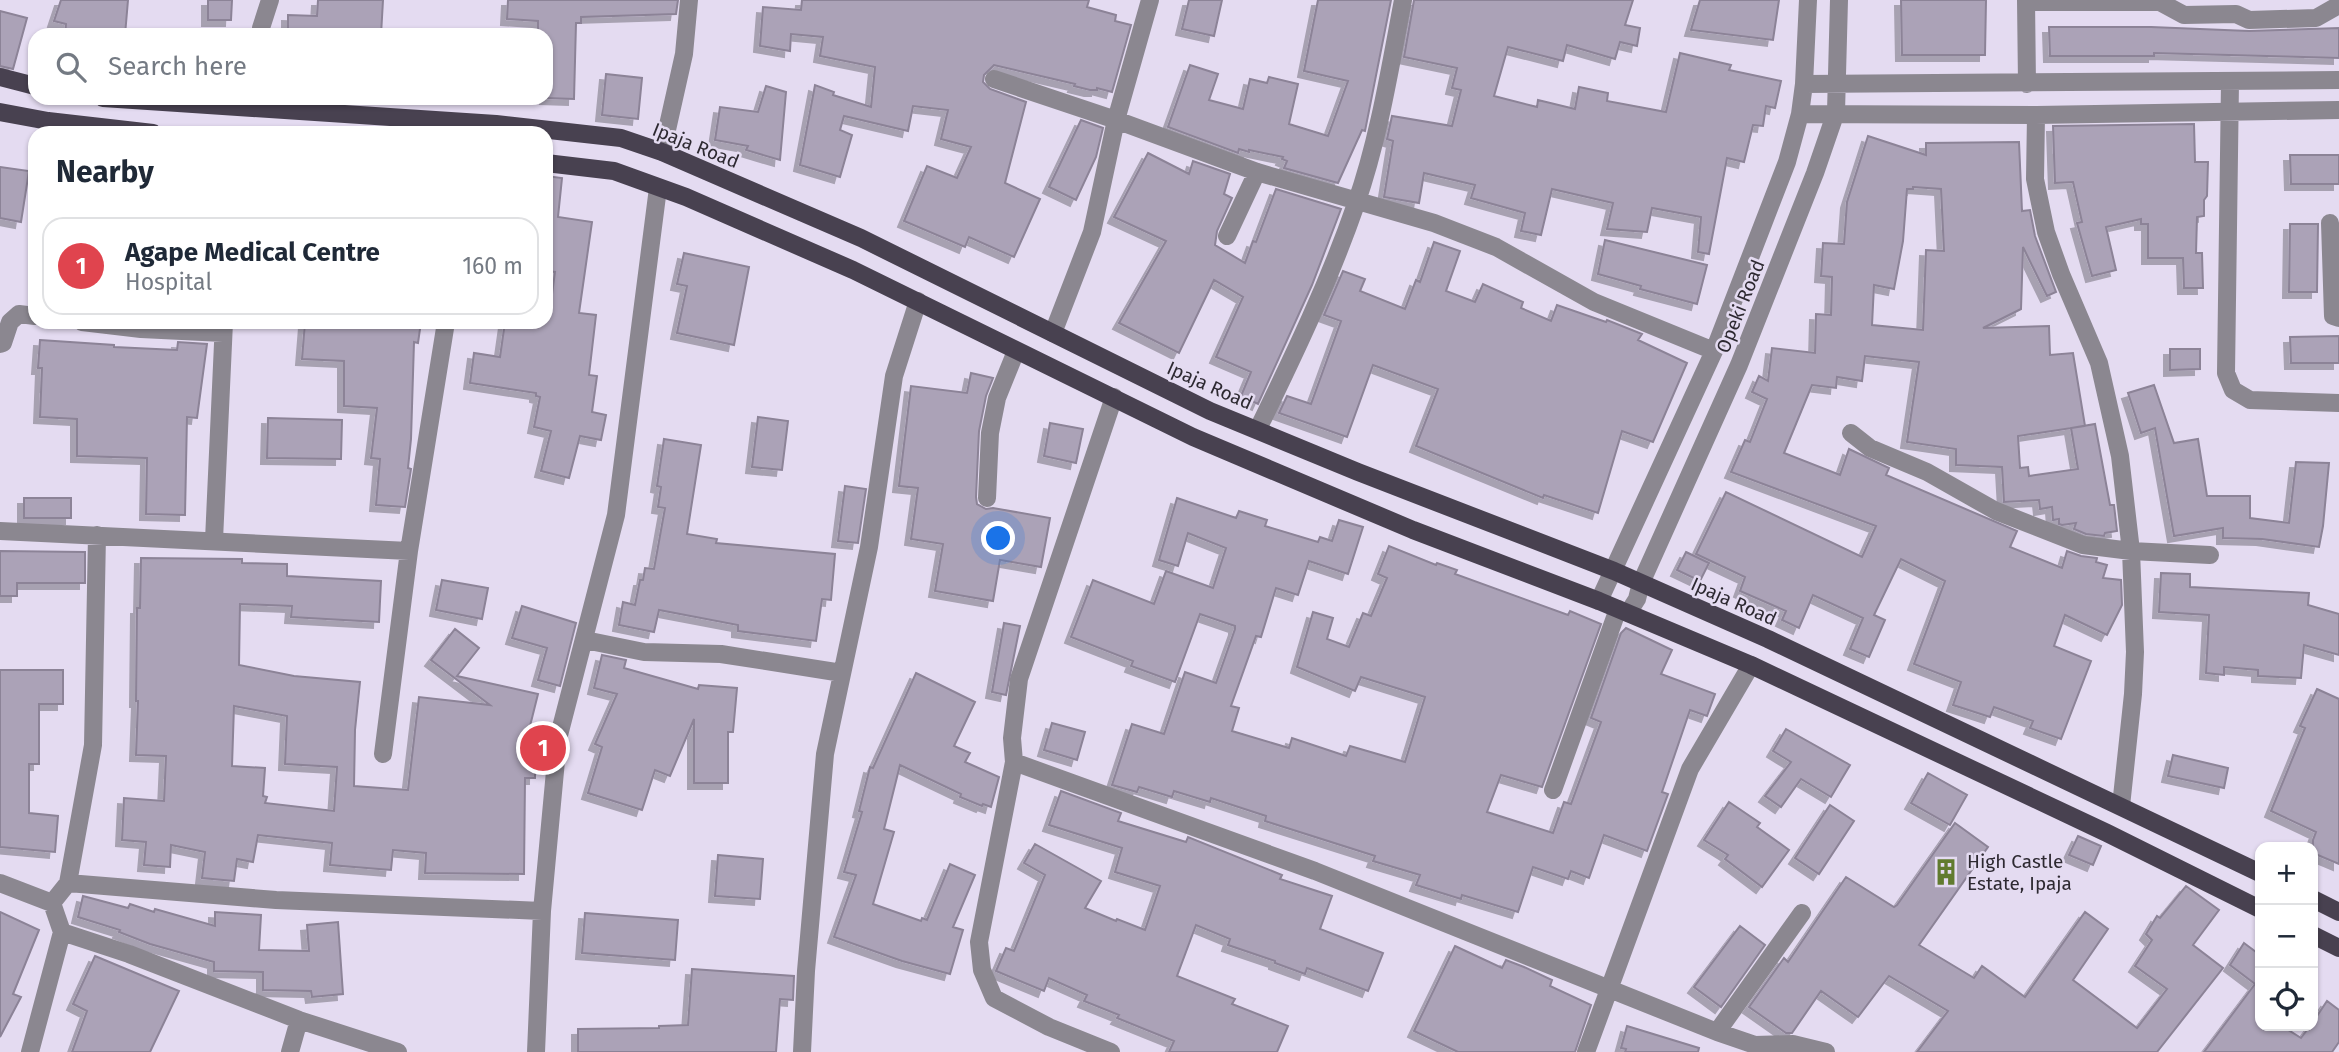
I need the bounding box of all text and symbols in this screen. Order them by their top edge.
search box [28,28,553,105]
icon: search [52,48,90,86]
text: Search here [108,51,247,82]
street label: Ipaja Road [649,118,742,173]
text: Nearby [56,154,154,190]
text: Agape Medical Centre [125,237,380,268]
text: 1 [76,252,86,280]
text: 160 m [462,252,523,280]
street label: Opeki Road [1711,256,1770,356]
text: Hospital [125,268,212,296]
street label: Ipaja Road [1163,356,1256,415]
your location [981,521,1015,555]
street label: Ipaja Road [1687,572,1780,631]
pin: 1 [520,722,566,774]
map controls [2255,842,2318,1031]
button: + [2255,842,2318,905]
place label: High Castle Estate, Ipaja [1967,850,2072,895]
building icon: High Castle Estate, Ipaja [1931,857,1961,887]
button: − [2255,905,2318,968]
button: locate [2255,968,2318,1031]

